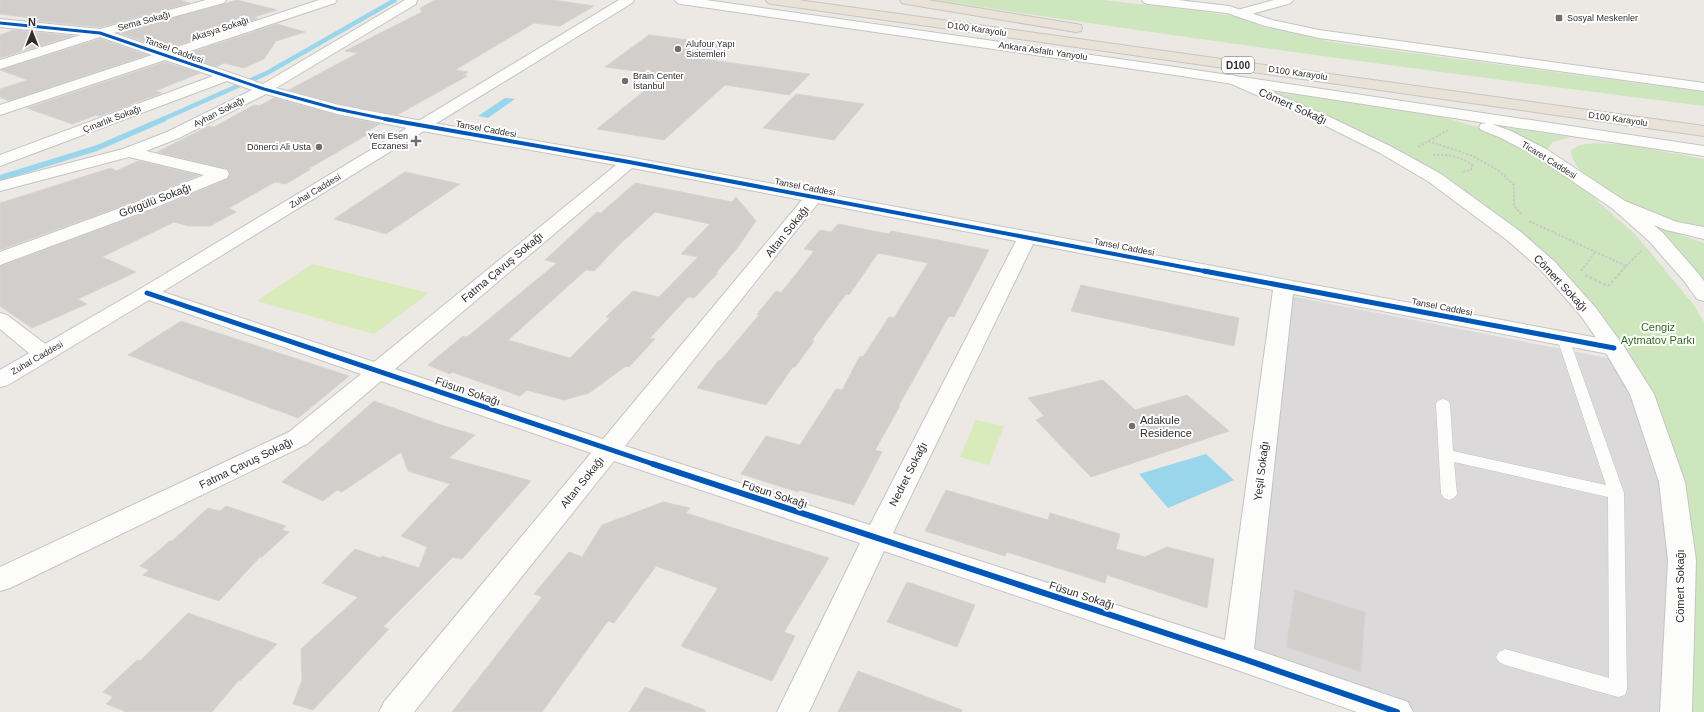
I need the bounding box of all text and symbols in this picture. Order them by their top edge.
street label: Sema Sokağı [117,9,171,33]
north arrow [12,12,52,52]
marker: Sosyal Meskenler [1554,13,1564,23]
place label: Sosyal Meskenler [1567,13,1638,23]
street label: Akasya Sokağı [190,15,250,43]
text: N [28,16,36,28]
street label: D100 Karayolu [947,20,1007,38]
street label: Tansel Caddesi [143,35,205,65]
place label: Alufour Yapı Sistemleri [686,39,735,59]
street label: Ankara Asfaltı Yanyolu [998,40,1088,62]
marker: Alufour Yapı Sistemleri [673,44,683,54]
road number: D100 [1222,57,1254,73]
street label: D100 Karayolu [1268,64,1328,82]
place label: Brain Center İstanbul [633,71,684,91]
marker: Brain Center İstanbul [620,76,630,86]
street label: Cömert Sokağı [1257,86,1329,126]
street label: Ayhan Sokağı [192,95,246,129]
street label: Çınarlık Sokağı [81,103,143,135]
street label: D100 Karayolu [1588,110,1648,128]
street label: Tansel Caddesi [455,119,517,139]
place label: Yeni Esen Eczanesi [368,131,408,151]
marker: Yeni Esen Eczanesi [411,136,421,146]
street label: Ticaret Caddesi [1520,139,1578,181]
place label: Dönerci Ali Usta [247,142,311,152]
marker: Dönerci Ali Usta [314,142,324,152]
street label: Zuhal Caddesi [288,172,342,210]
street label: Tansel Caddesi [774,176,836,198]
street label: Görgülü Sokağı [117,181,193,219]
street label: Altan Sokağı [763,203,811,259]
street label: Fatma Çavuş Sokağı [459,229,545,305]
street label: Tansel Caddesi [1093,236,1155,258]
street label: Cömert Sokağı [1532,252,1590,314]
street label: Tansel Caddesi [1411,296,1473,318]
park label: Cengiz Aytmatov Parkı [1621,321,1695,346]
street label: Zuhal Caddesi [9,339,65,377]
street label: Füsun Sokağı [434,374,502,408]
place label: Adakule Residence [1140,414,1192,439]
marker: Adakule Residence [1127,421,1137,431]
street label: Fatma Çavuş Sokağı [197,435,295,491]
street label: Nedret Sokağı [887,440,929,508]
street label: Yeşil Sokağı [1251,440,1271,502]
street label: Altan Sokağı [558,454,606,510]
street label: Füsun Sokağı [741,478,809,510]
street label: Cömert Sokağı [1674,549,1686,623]
street label: Füsun Sokağı [1048,579,1116,611]

